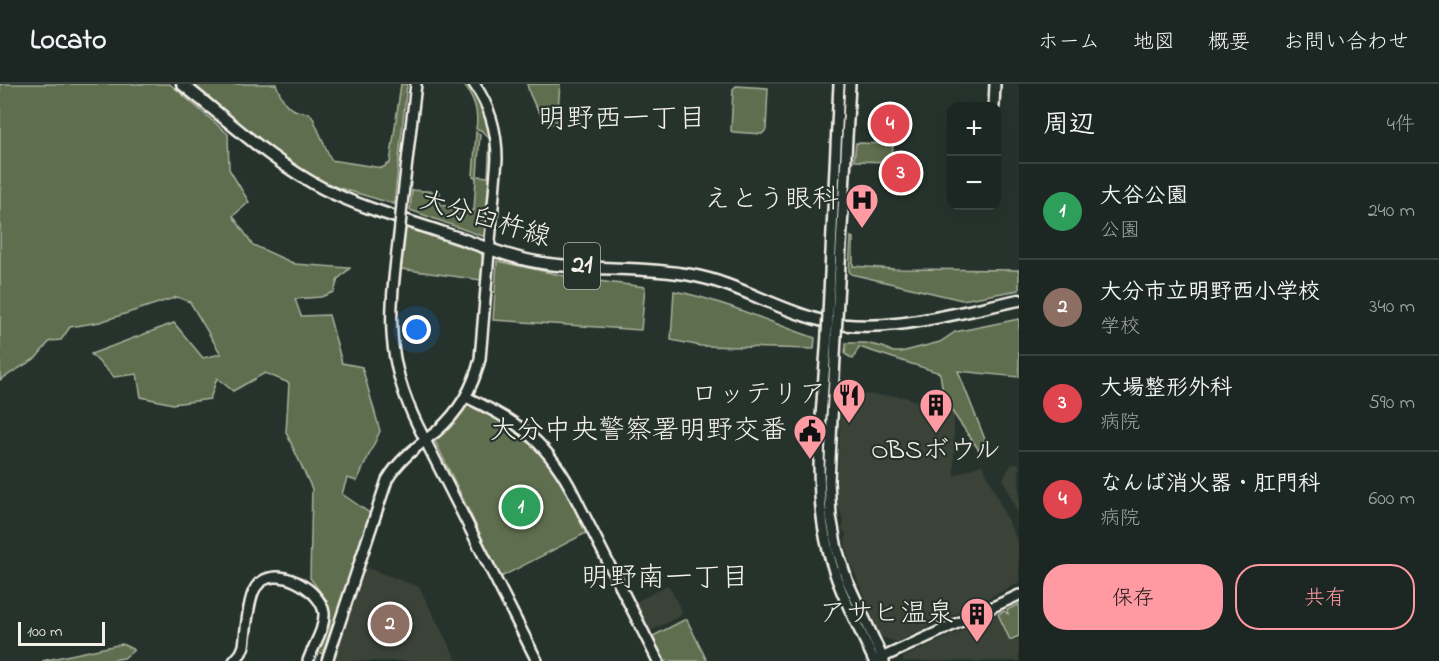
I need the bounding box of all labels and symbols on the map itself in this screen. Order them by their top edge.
district label: 明野西一丁目 [538,100,706,141]
pin: 4 [870,102,910,147]
pin: 3 [882,150,920,196]
place label: えとう眼科 [704,181,839,220]
street label: 大分臼杵線 [415,182,555,258]
hospital icon: えとう眼科 [844,182,880,229]
road number: 21 [564,243,600,289]
your location [402,315,431,344]
place label: ロッテリア [691,376,826,415]
restaurant icon: ロッテリア [831,377,867,424]
building icon: OBSボウル [918,387,954,434]
place label: 大分中央警察署明野交番 [490,412,787,451]
public building icon: 大分中央警察署明野交番 [792,413,828,460]
place label: OBSボウル [871,432,1001,471]
pin: 1 [502,484,540,530]
district label: 明野南一丁目 [581,559,749,600]
place label: アサヒ温泉 [819,595,954,634]
building icon: アサヒ温泉 [959,596,995,643]
pin: 2 [370,602,410,646]
scale bar [18,619,105,646]

